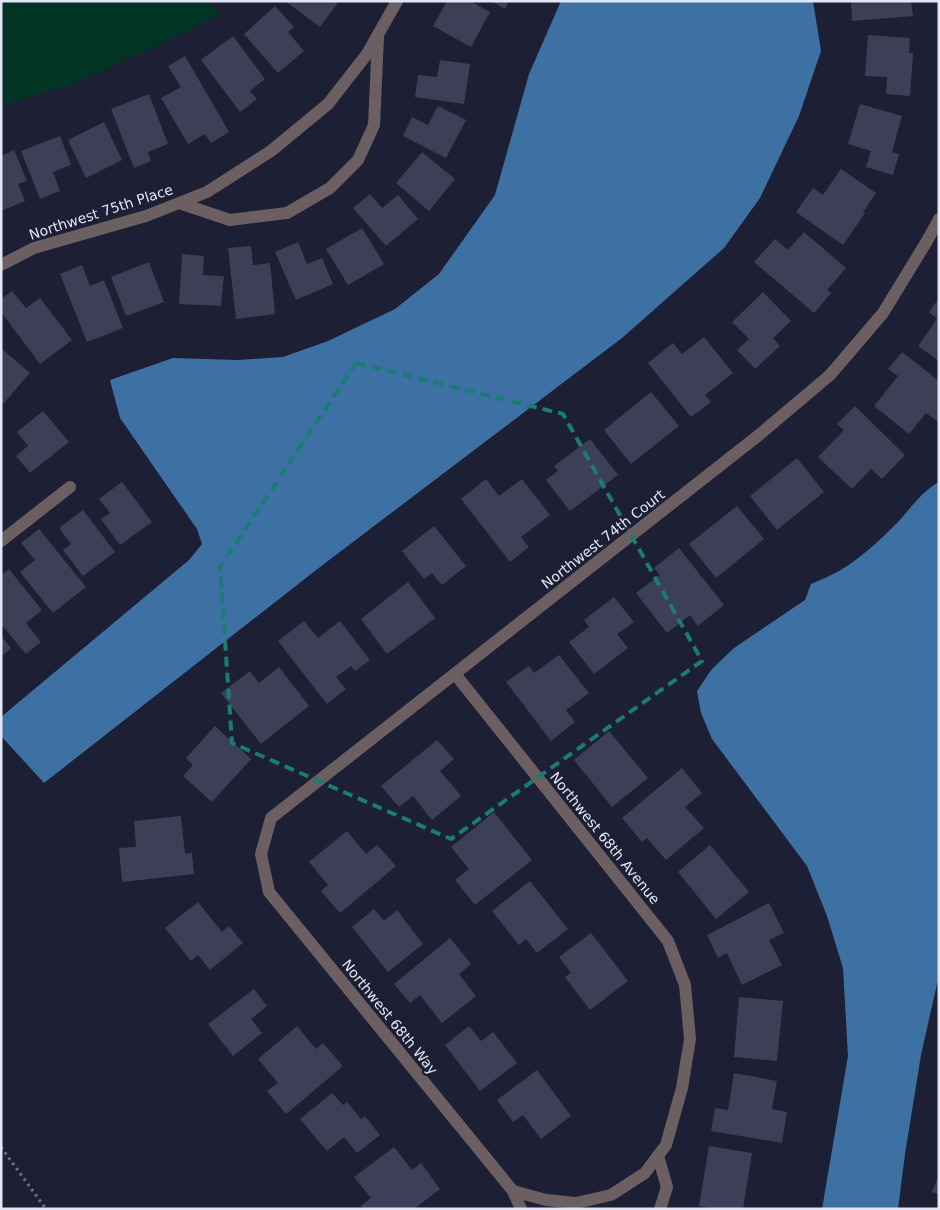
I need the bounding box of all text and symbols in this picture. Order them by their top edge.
street label: Northwest 75th Place [27,181,175,243]
street label: Northwest 74th Court [538,486,668,592]
street label: Northwest 68th Avenue [547,769,663,907]
street label: Northwest 68th Way [339,956,441,1078]

